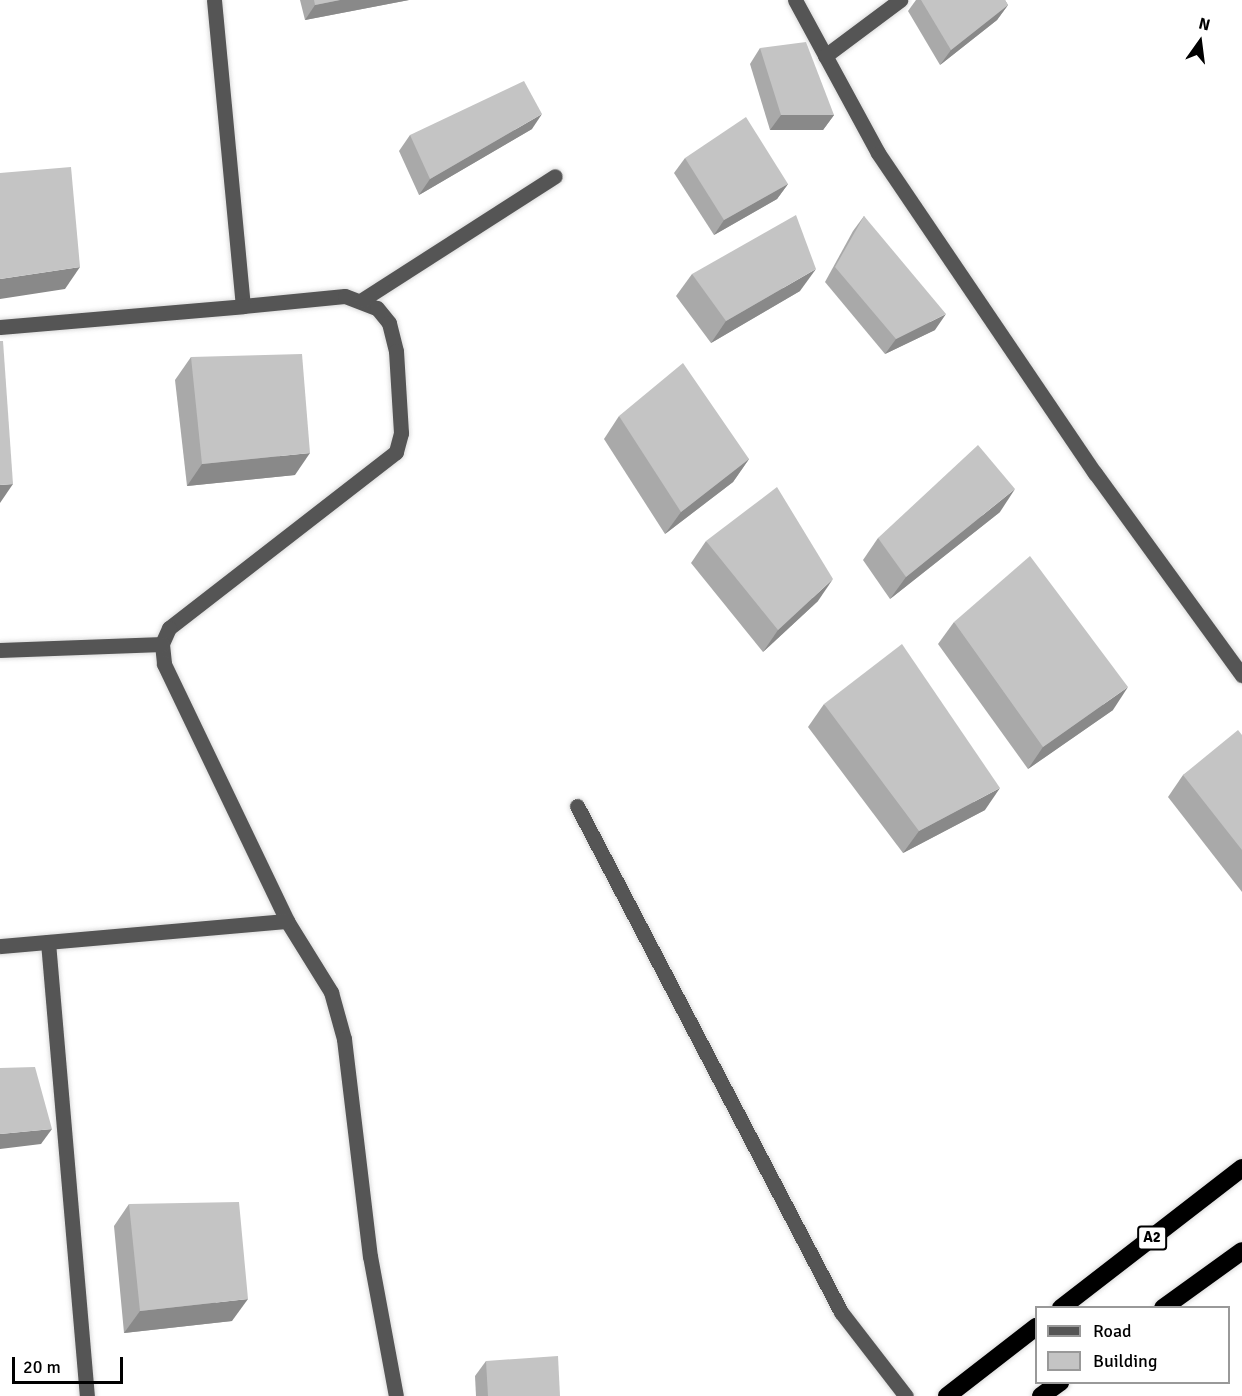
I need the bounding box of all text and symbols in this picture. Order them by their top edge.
north arrow [1170,12,1230,72]
text: N [1197,13,1212,36]
road number: A2 [1137,1226,1167,1250]
legend [1035,1306,1230,1384]
text: Road [1093,1320,1132,1342]
scale bar [15,1345,126,1383]
text: Building [1093,1350,1157,1372]
text: 20 m [23,1356,61,1378]

